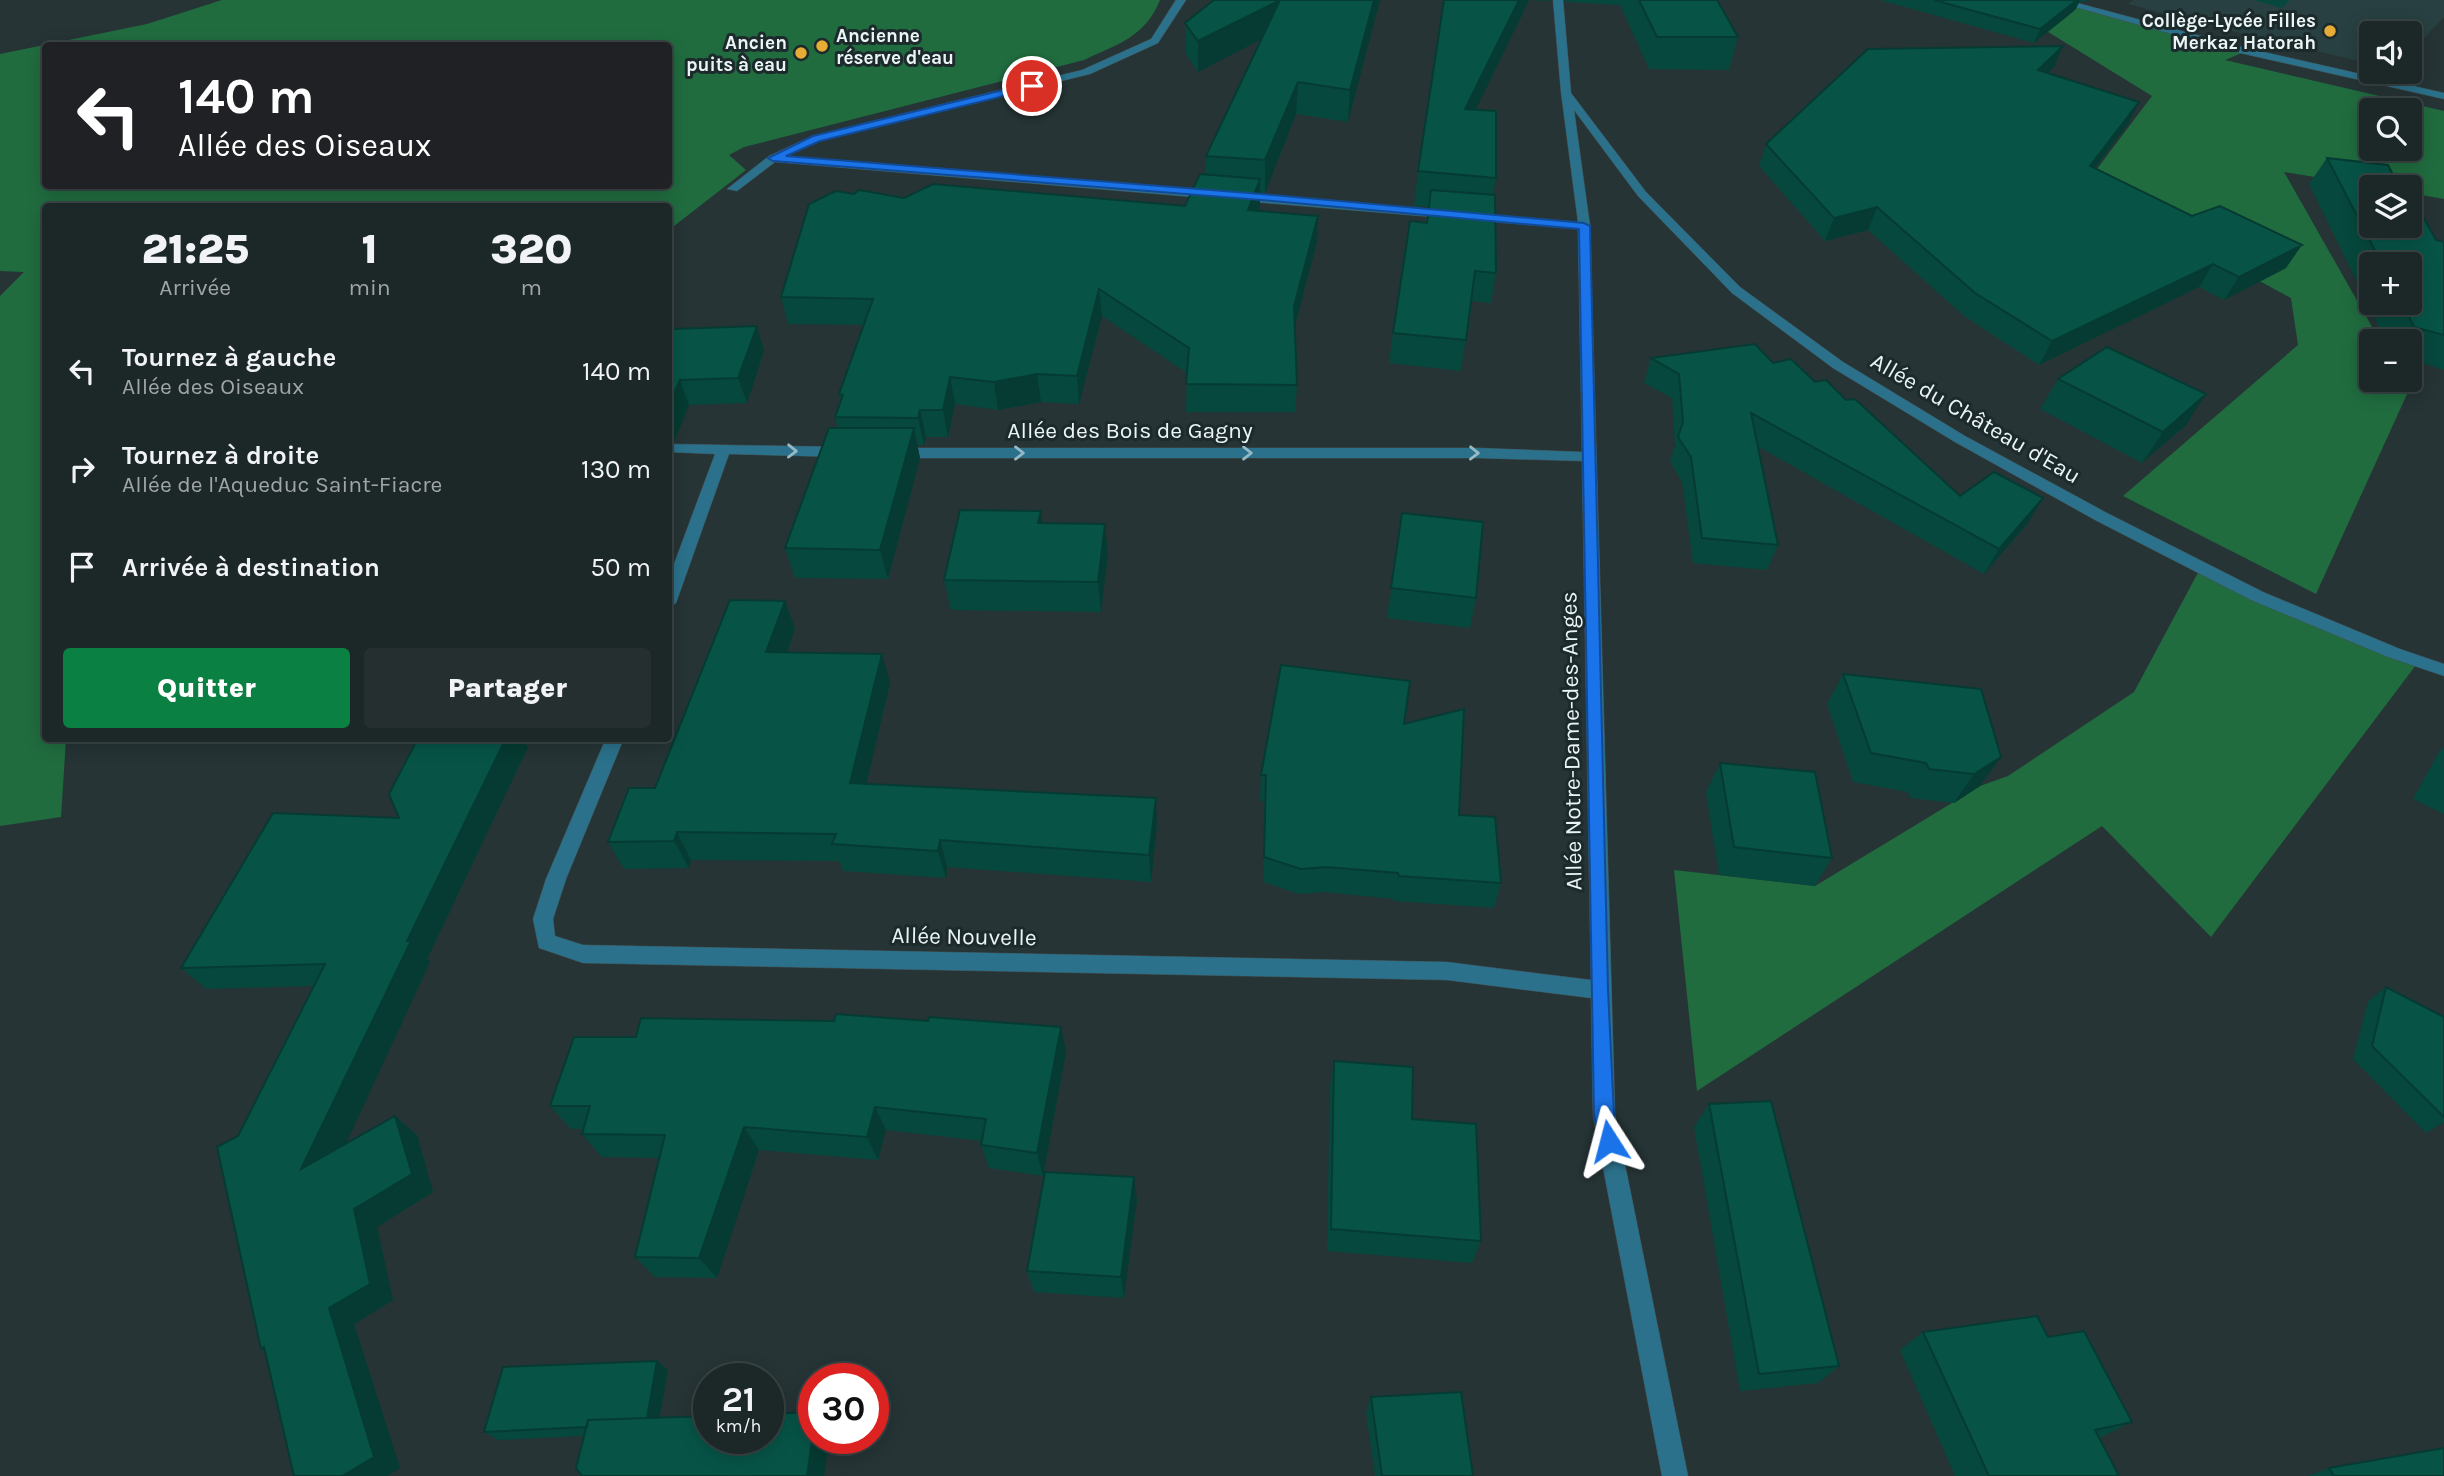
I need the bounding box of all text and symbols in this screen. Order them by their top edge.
place label: Collège-Lycée Filles Merkaz Hatorah [2142,10,2316,54]
map controls [2359,21,2422,392]
button: sound [2359,21,2422,84]
marker: Collège-Lycée Filles Merkaz Hatorah [2322,23,2338,39]
place label: Ancienne réserve d'eau [836,25,954,69]
place label: Ancien puits à eau [686,32,787,76]
marker: Ancienne réserve d'eau [814,38,830,54]
marker: Ancien puits à eau [793,45,809,61]
pin [1002,56,1062,116]
icon: arrive [1013,67,1051,105]
text: 140 m [178,68,315,125]
icon: left [63,70,154,161]
button: search [2359,98,2422,161]
text: Allée des Oiseaux [178,127,431,164]
button: layers [2359,175,2422,238]
text: 21:25 [141,224,249,274]
text: 1 [361,224,378,274]
text: 320 [490,224,573,274]
button: + [2359,252,2422,315]
text: Arrivée [159,274,231,301]
text: min [348,274,391,301]
text: m [521,274,542,301]
button: − [2359,329,2422,392]
text: Tournez à gauche [122,342,336,373]
street label: Allée du Château d'Eau [1866,347,2085,490]
icon: left [63,352,101,390]
text: 140 m [582,356,651,387]
text: Allée des Oiseaux [122,373,304,400]
street label: Allée des Bois de Gagny [1007,417,1253,444]
text: Tournez à droite [122,440,319,471]
one-way arrow [786,444,797,459]
one-way arrow [1242,445,1252,461]
one-way arrow [1014,446,1025,461]
one-way arrow [1469,446,1480,461]
icon: right [63,450,101,488]
text: 130 m [581,454,651,485]
text: Allée de l'Aqueduc Saint-Fiacre [122,471,442,498]
icon: arrive [63,548,101,586]
text: Arrivée à destination [122,552,380,583]
text: 50 m [590,552,651,583]
street label: Allée Notre-Dame-des-Anges [1555,591,1588,891]
button: Quitter [63,648,350,728]
button: Partager [364,648,651,728]
street label: Allée Nouvelle [891,922,1037,951]
position arrow [1572,1104,1646,1178]
speed limit sign: 30 [798,1363,889,1454]
text: 21 [722,1379,755,1420]
text: km/h [716,1415,761,1437]

